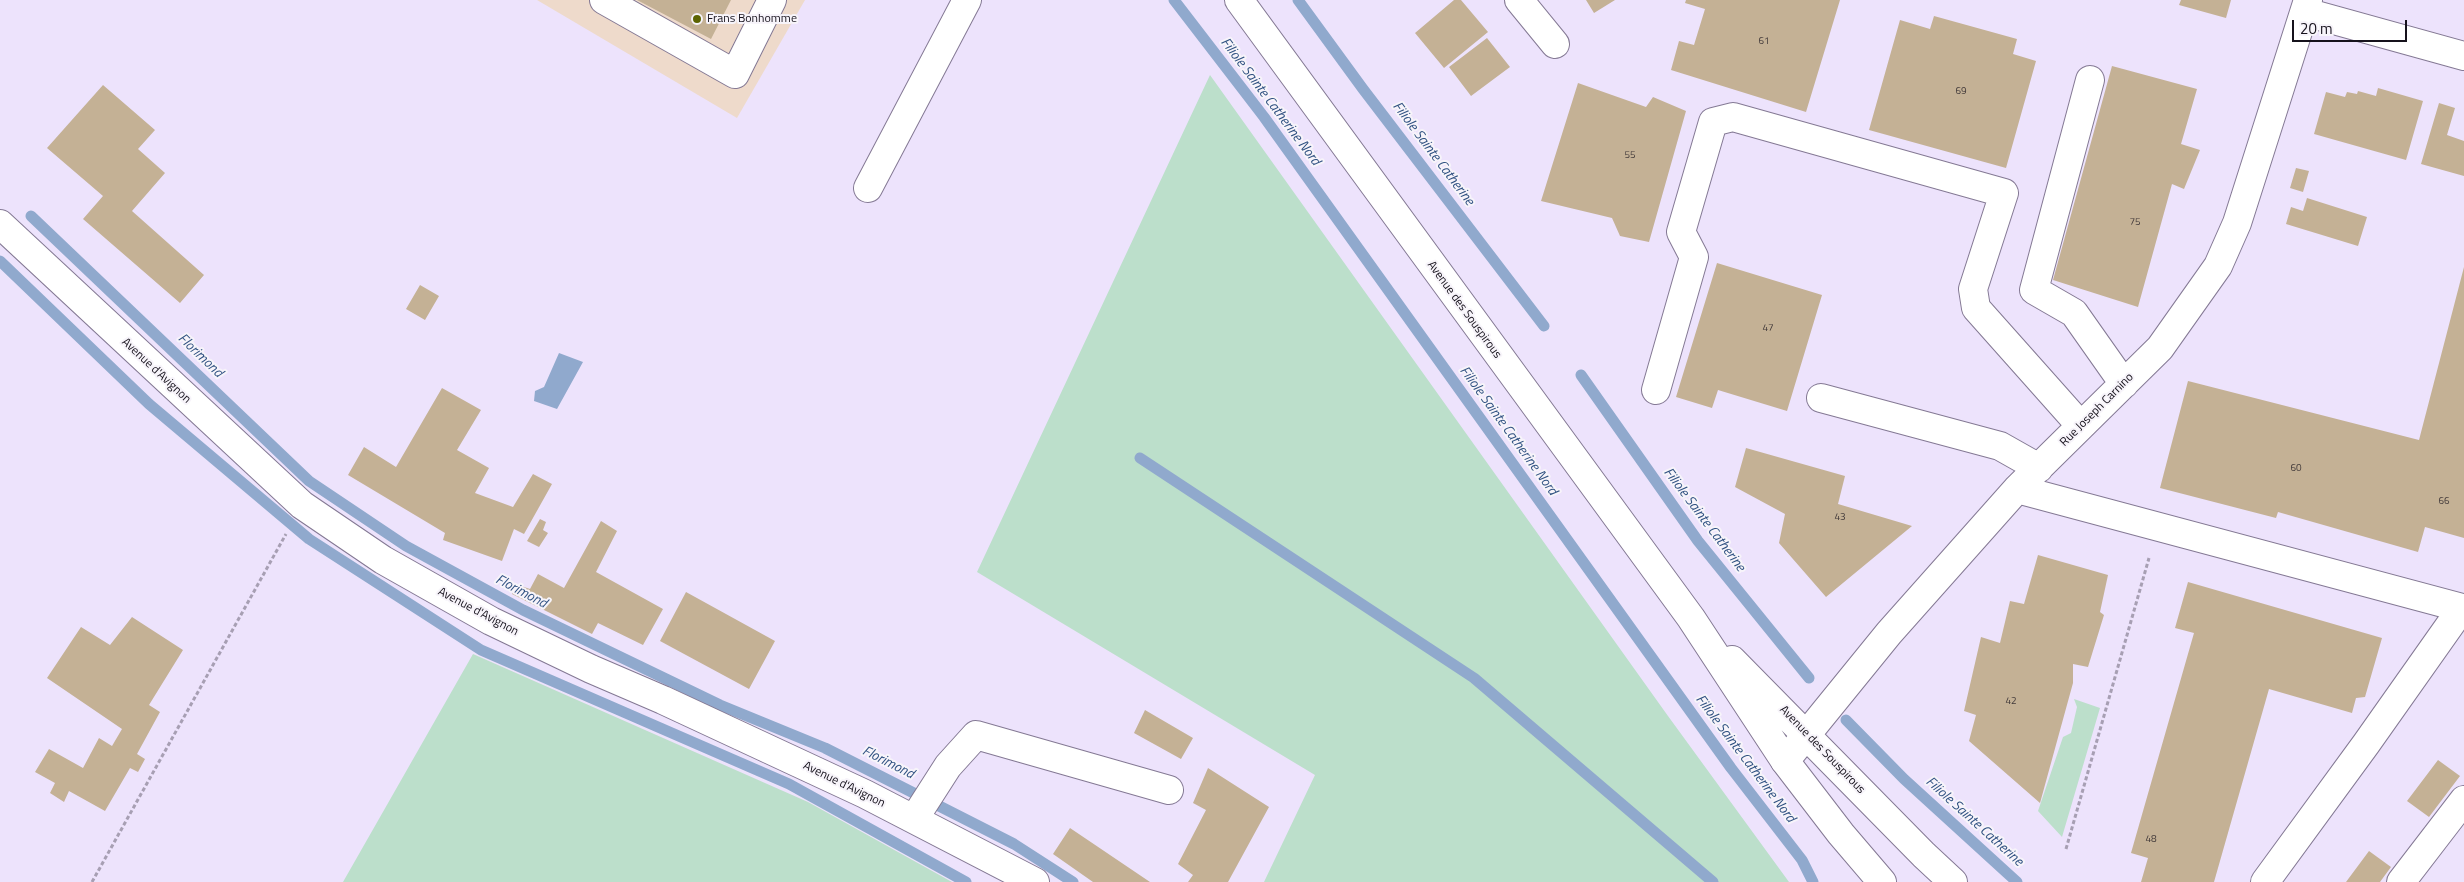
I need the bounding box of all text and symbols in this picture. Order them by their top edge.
scale bar [2294,10,2409,42]
place label: Frans Bonhomme [707,12,797,26]
marker: Frans Bonhomme [691,13,703,25]
text: 20 m [2300,17,2333,40]
water label: Filiole Sainte Catherine Nord [1217,35,1323,169]
house number: 61 [1758,36,1770,48]
house number: 69 [1955,86,1967,98]
water label: Filiole Sainte Catherine [1389,99,1477,209]
house number: 55 [1624,150,1636,162]
house number: 75 [2129,217,2141,229]
street label: Avenue des Souspirous [1424,258,1504,362]
house number: 47 [1762,323,1774,335]
water label: Florimond [174,331,226,381]
street label: Avenue d'Avignon [118,335,194,407]
water label: Filiole Sainte Catherine Nord [1456,363,1560,499]
street label: Rue Joseph Carnino [2057,370,2137,450]
house number: 60 [2290,463,2302,475]
water label: Filiole Sainte Catherine [1660,465,1748,575]
house number: 66 [2438,496,2450,508]
house number: 43 [1834,512,1846,524]
water label: Florimond [492,572,550,612]
street label: Avenue d'Avignon [435,585,521,639]
water label: Filiole Sainte Catherine Nord [1692,692,1798,826]
house number: 42 [2005,696,2017,708]
street label: Avenue des Souspirous [1776,703,1868,797]
water label: Florimond [859,743,917,783]
street label: Avenue d'Avignon [801,759,887,811]
water label: Filiole Sainte Catherine [1922,774,2026,870]
house number: 48 [2145,834,2157,846]

